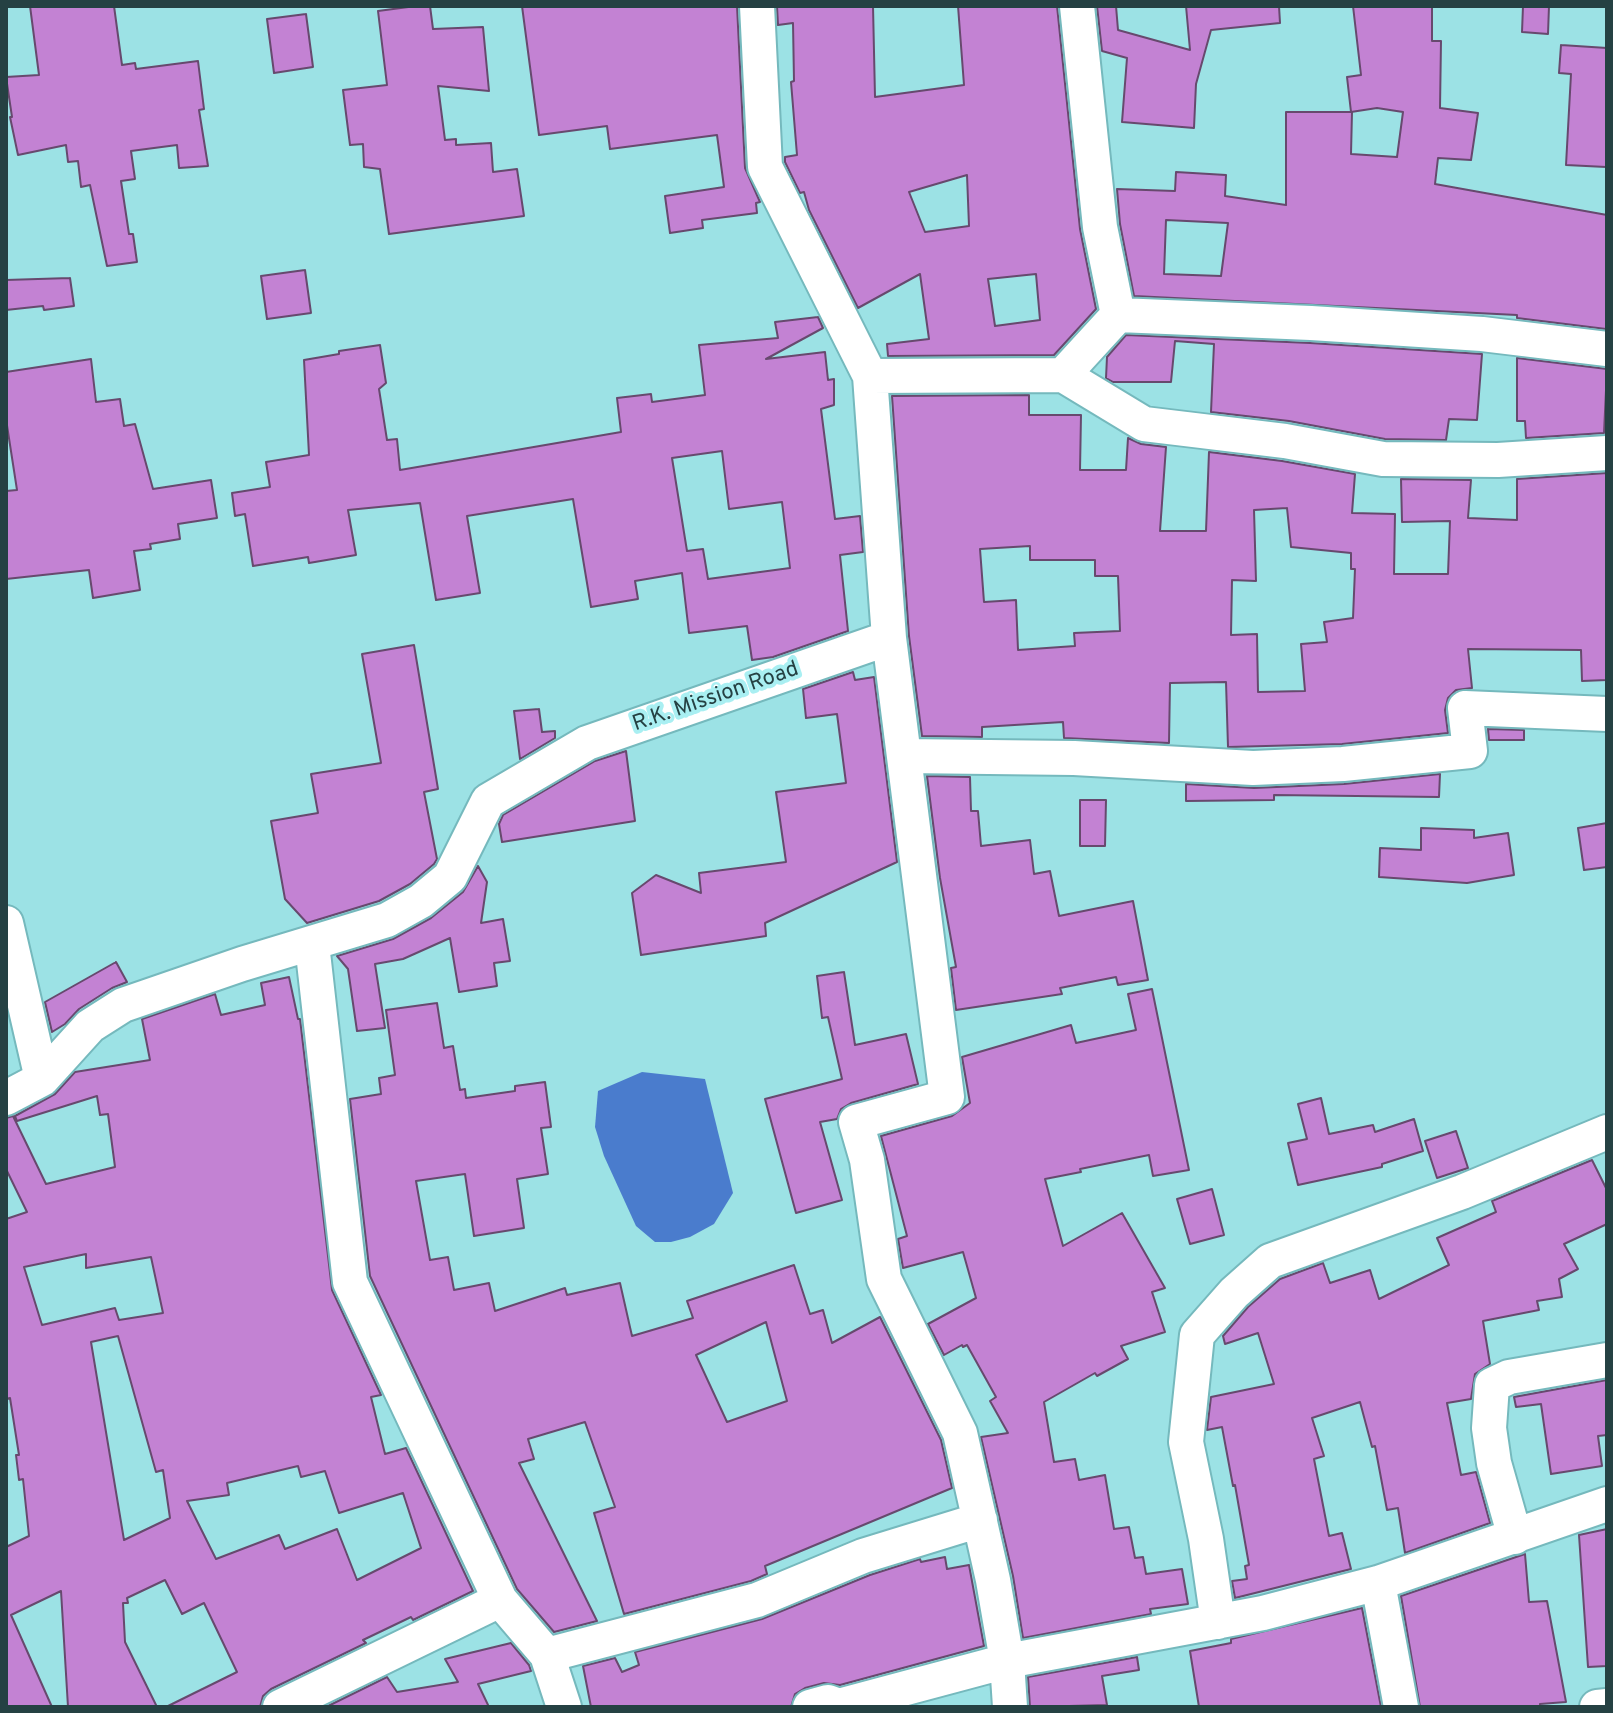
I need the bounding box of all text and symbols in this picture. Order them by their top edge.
street label: R.K. Mission Road [629,657,803,739]

